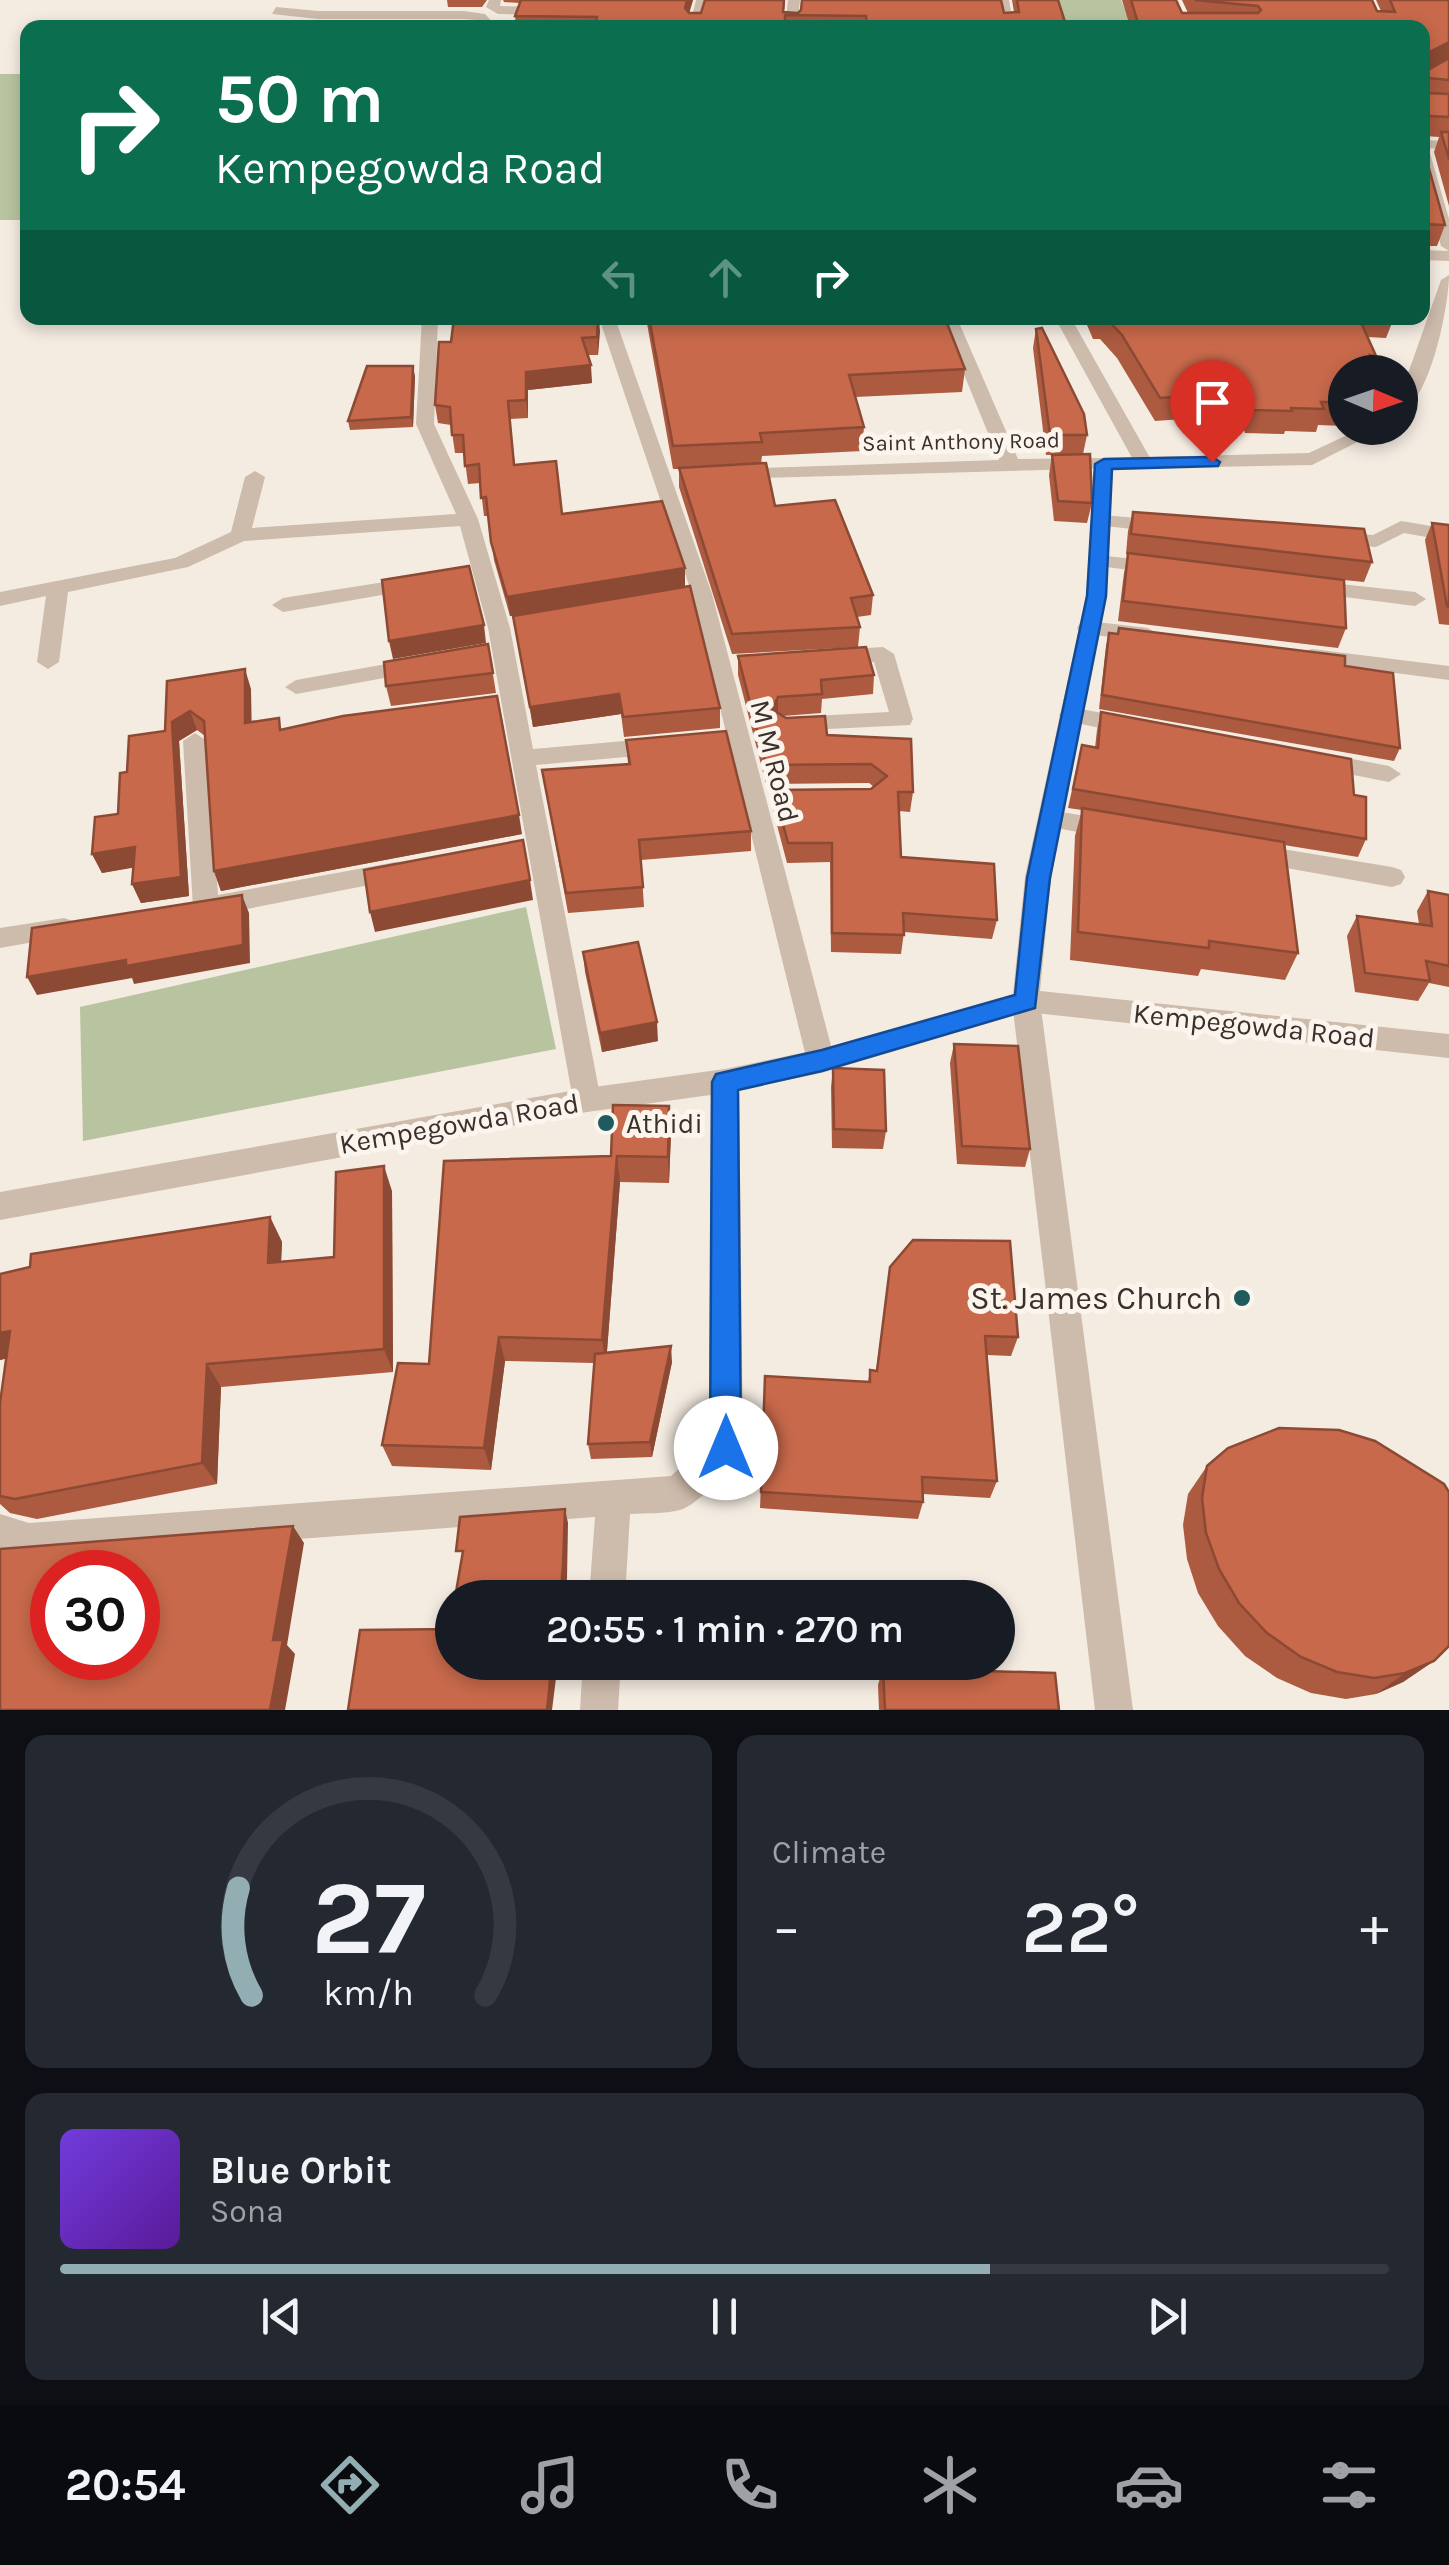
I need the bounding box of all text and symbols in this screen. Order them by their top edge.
text: 50 m [215,58,384,140]
icon: right [50,60,180,190]
text: Kempegowda Road [215,142,605,194]
icon: left [593,250,648,305]
icon: ahead [698,250,753,305]
icon: right [803,250,858,305]
north arrow [1328,355,1418,445]
map controls [1328,355,1418,445]
pin [1170,360,1255,463]
icon: arrive [1185,375,1240,430]
street label: Saint Anthony Road [862,427,1060,457]
street label: M M Road [743,696,806,826]
street label: Kempegowda Road [1131,996,1376,1055]
street label: Kempegowda Road [337,1086,582,1161]
place label: Athidi [626,1107,703,1140]
marker: Athidi [595,1112,617,1134]
place label: St. James Church [970,1280,1222,1317]
marker: St. James Church [1231,1287,1253,1309]
position arrow [674,1396,778,1500]
speed limit sign: 30 [30,1550,160,1680]
text: 20:55 · 1 min · 270 m [546,1607,904,1652]
text: Climate [772,1834,886,1871]
text: 27 [311,1858,426,1979]
text: 22° [1022,1883,1139,1971]
text: − [772,1895,801,1959]
text: + [1360,1895,1389,1959]
text: km/h [323,1972,414,2014]
text: Blue Orbit [210,2148,391,2193]
text: Sona [210,2193,284,2230]
icon: previous [254,2289,309,2344]
icon: pause [697,2289,752,2344]
icon: next [1140,2289,1195,2344]
icon: directions [315,2450,385,2520]
icon: music [515,2450,585,2520]
icon: phone [715,2450,785,2520]
icon: climate [915,2450,985,2520]
icon: car [1114,2450,1184,2520]
icon: filters [1314,2450,1384,2520]
text: 20:54 [65,2459,186,2511]

